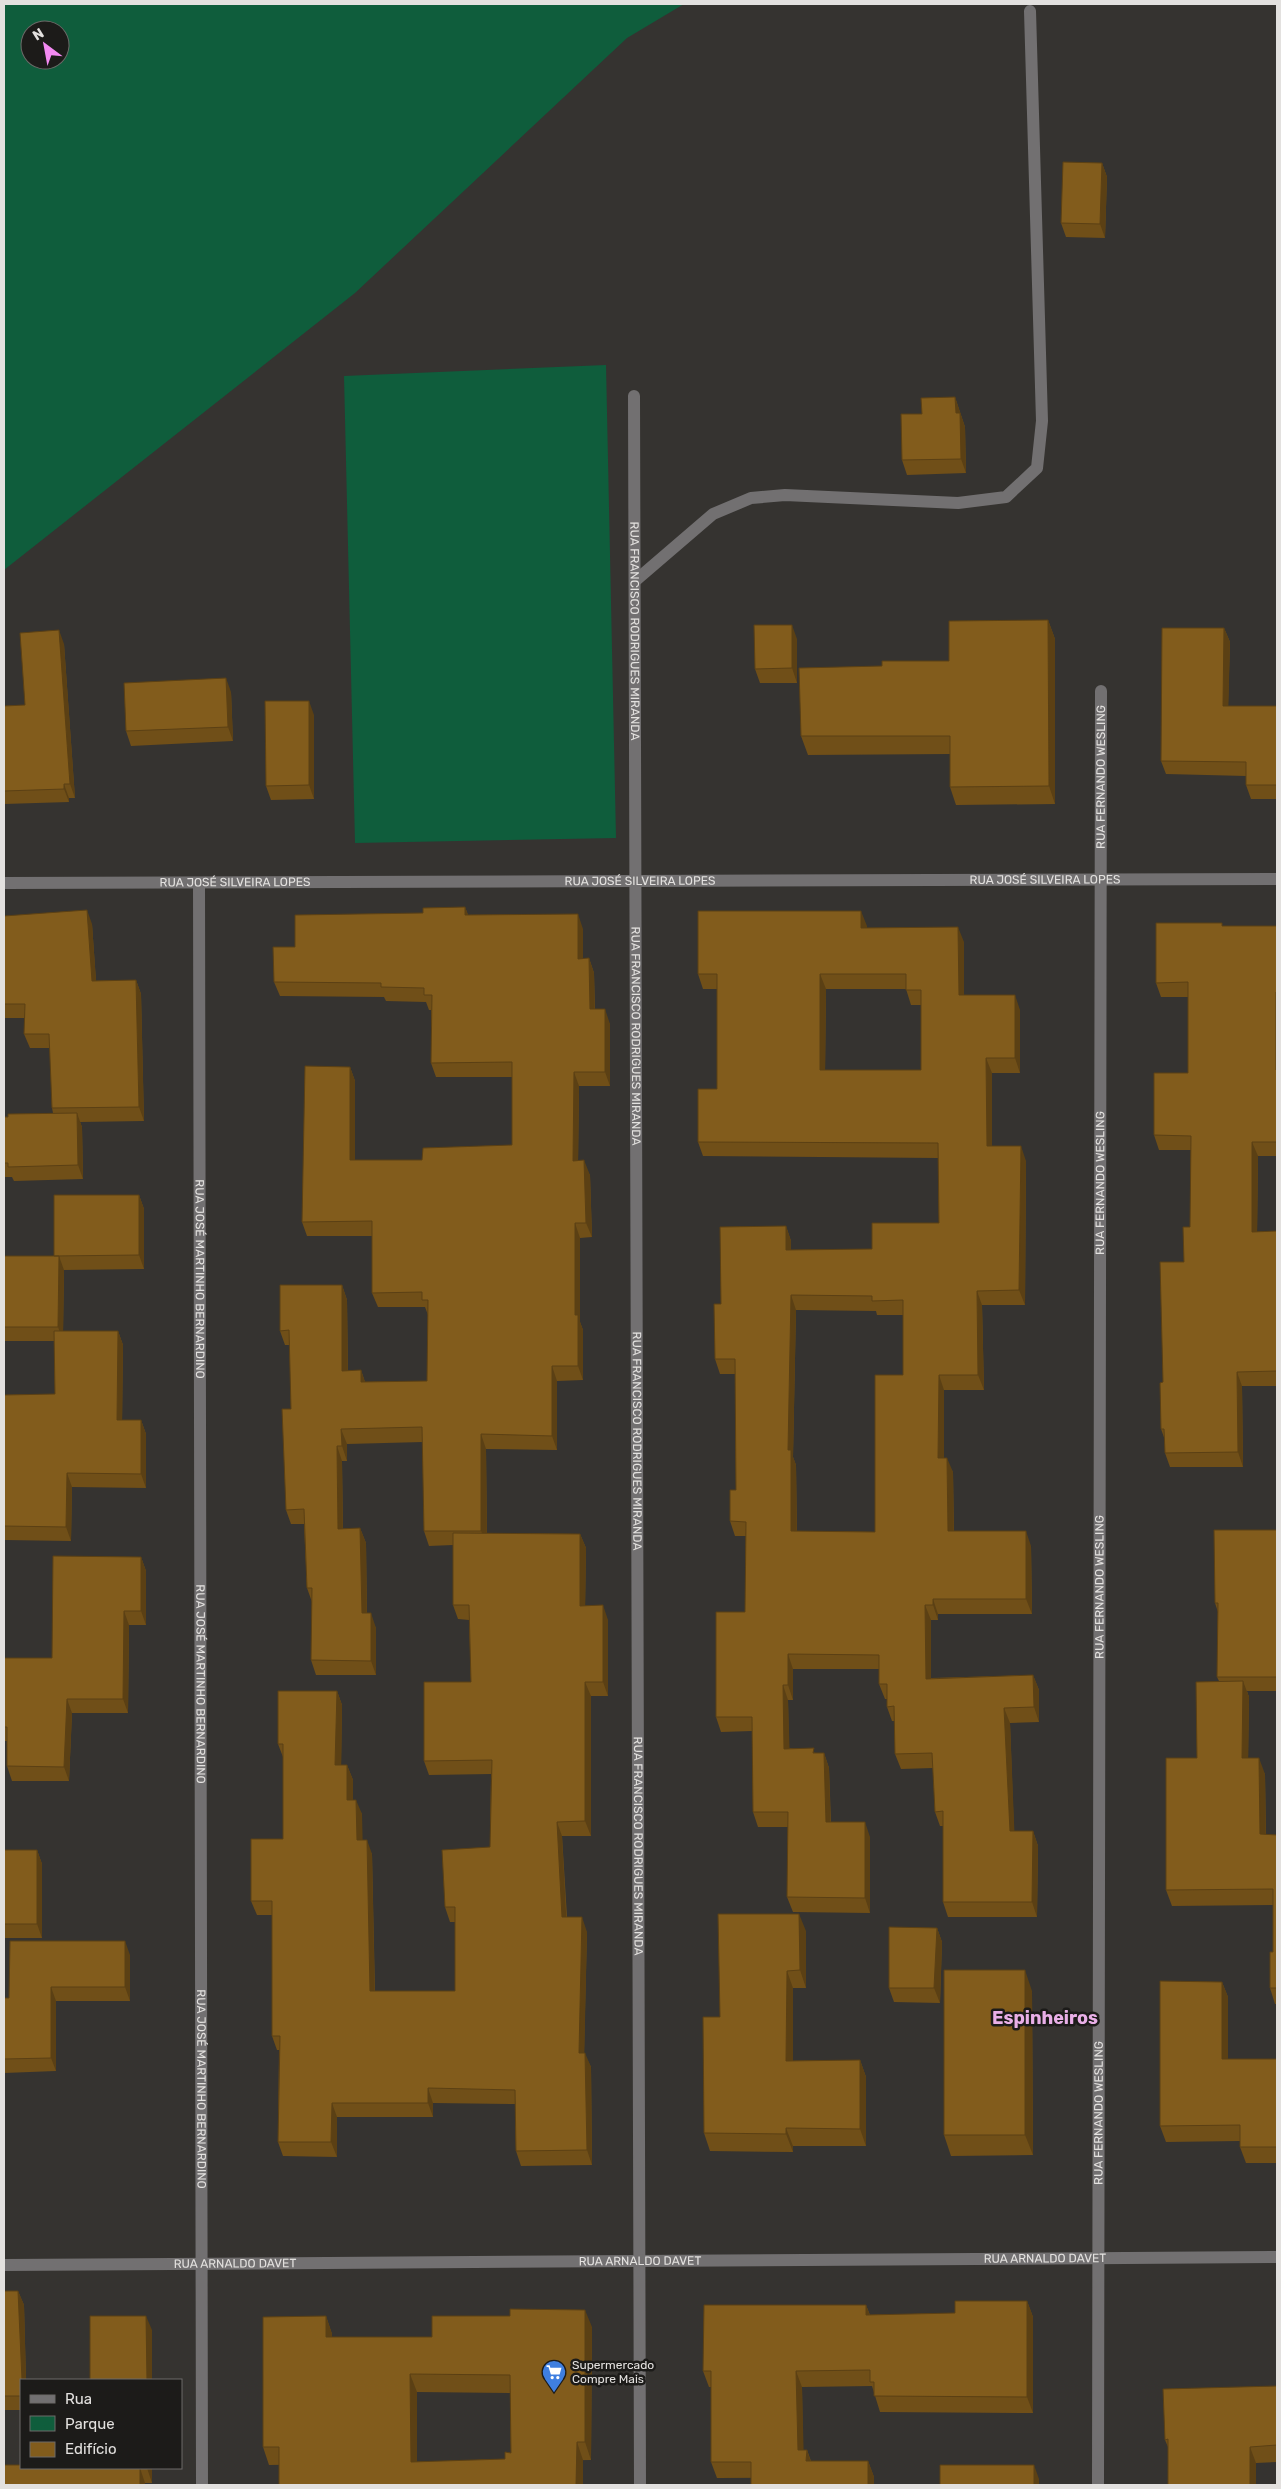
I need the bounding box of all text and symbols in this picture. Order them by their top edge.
north arrow [20,20,70,70]
text: N [30,25,47,44]
street label: RUA FRANCISCO RODRIGUES MIRANDA [627,522,642,740]
street label: RUA FERNANDO WESLING [1094,705,1108,849]
street label: RUA JOSÉ SILVEIRA LOPES [970,872,1120,887]
street label: RUA JOSÉ SILVEIRA LOPES [565,874,715,888]
street label: RUA JOSÉ SILVEIRA LOPES [160,875,310,890]
street label: RUA FRANCISCO RODRIGUES MIRANDA [629,927,643,1145]
street label: RUA FERNANDO WESLING [1093,1111,1107,1255]
street label: RUA JOSÉ MARTINHO BERNARDINO [193,1179,207,1379]
street label: RUA FRANCISCO RODRIGUES MIRANDA [630,1332,644,1550]
street label: RUA FERNANDO WESLING [1092,1515,1107,1659]
street label: RUA JOSÉ MARTINHO BERNARDINO [193,1584,208,1784]
street label: RUA FRANCISCO RODRIGUES MIRANDA [631,1737,645,1955]
street label: RUA JOSÉ MARTINHO BERNARDINO [194,1989,208,2189]
district label: Espinheiros [992,2007,1098,2029]
street label: RUA FERNANDO WESLING [1092,2041,1106,2185]
street label: RUA ARNALDO DAVET [984,2251,1106,2266]
street label: RUA ARNALDO DAVET [579,2254,701,2268]
street label: RUA ARNALDO DAVET [174,2256,296,2271]
place label: Supermercado Compre Mais [572,2358,654,2386]
supermarket icon: Supermercado Compre Mais [541,2359,567,2393]
legend [20,2379,182,2469]
text: Rua [65,2390,92,2408]
text: Parque [65,2415,115,2433]
text: Edifício [65,2440,117,2458]

